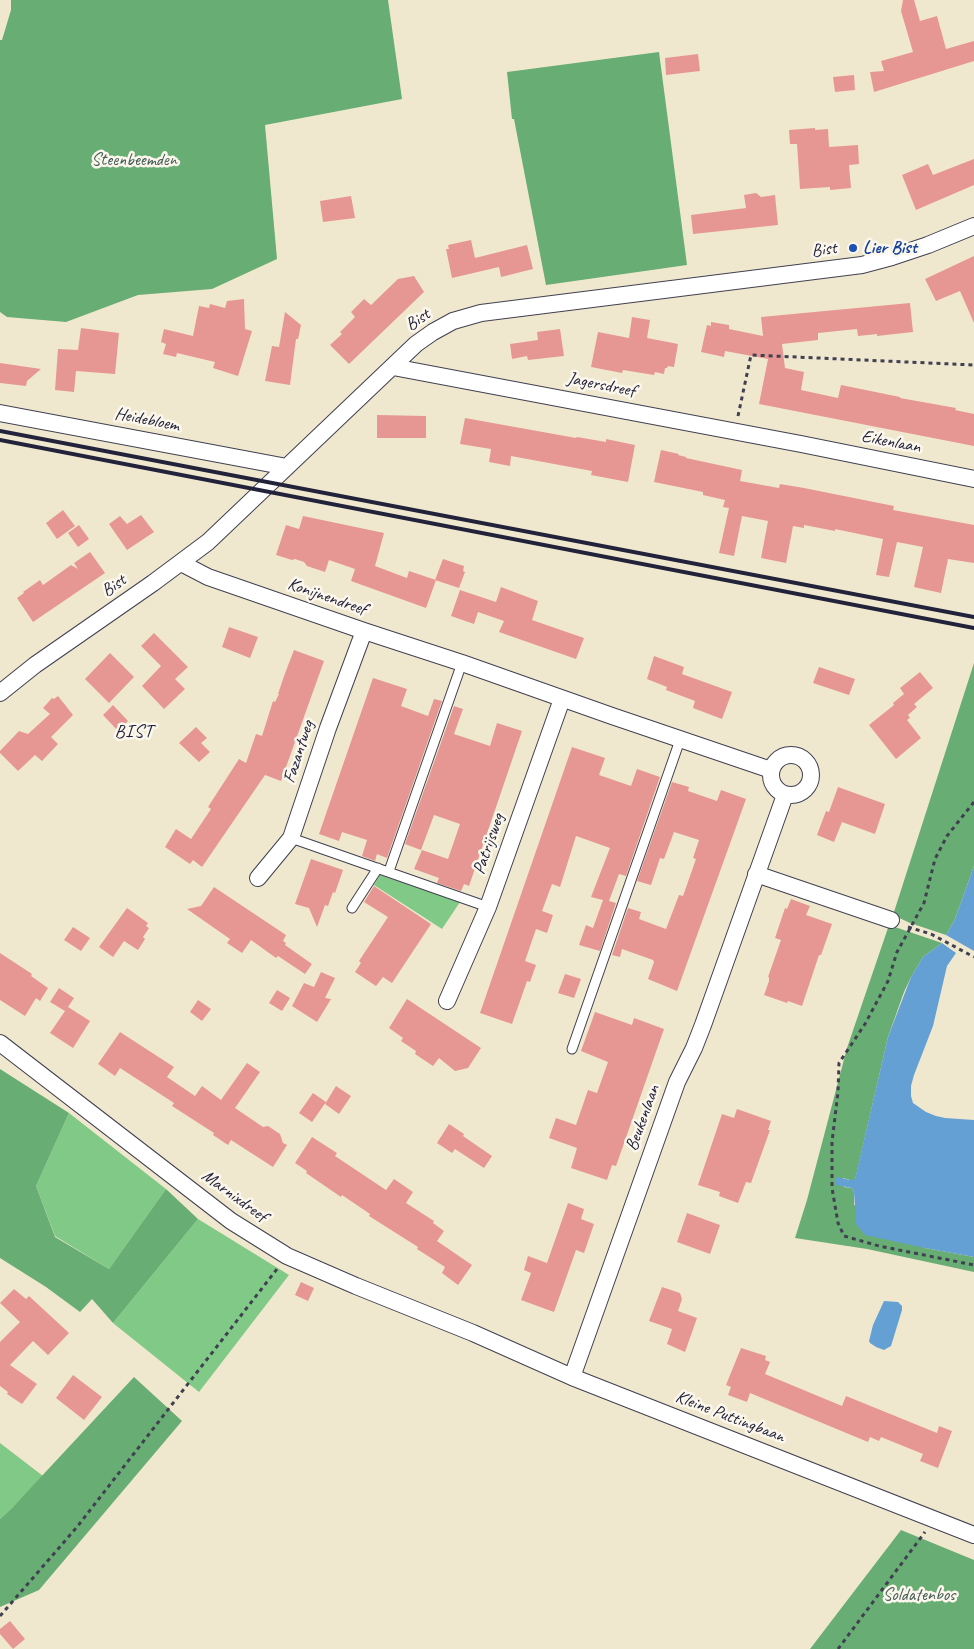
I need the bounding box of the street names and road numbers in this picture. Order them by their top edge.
street label: Bist [810,238,838,262]
street label: Bist [402,304,434,336]
street label: Jagersdreef [565,368,637,402]
street label: Heidebloem [113,403,181,437]
street label: Eikenlaan [860,426,922,458]
street label: Bist [98,570,130,602]
street label: Konijnendreef [285,573,369,621]
street label: Fazantweg [279,718,319,786]
street label: Patrijsweg [469,811,509,877]
street label: Beukenlaan [621,1082,665,1154]
street label: Marnixdreef [197,1165,271,1227]
street label: Kleine Puttingbaan [672,1386,788,1448]

